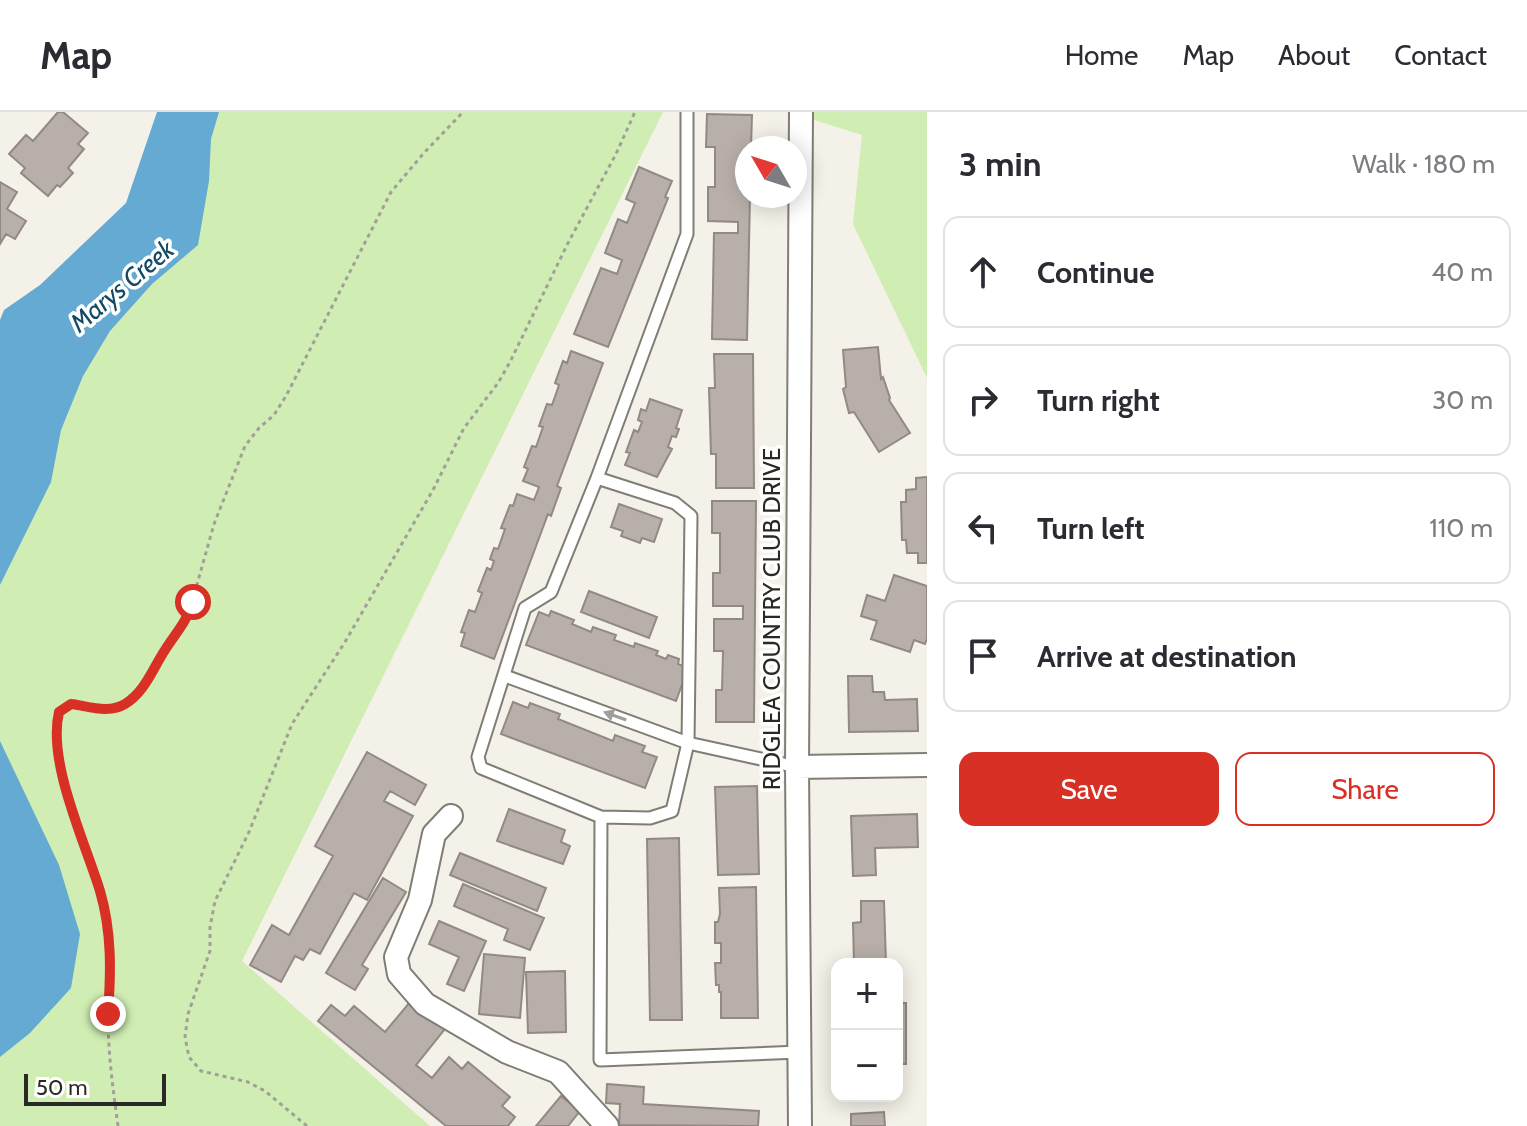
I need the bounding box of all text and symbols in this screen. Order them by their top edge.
text: Map [40,32,112,79]
text: Home [1065,38,1138,72]
text: Map [1182,38,1234,72]
text: About [1278,38,1350,72]
text: Contact [1394,38,1487,72]
north arrow [735,136,807,208]
text: 3 min [959,143,1041,185]
text: Walk · 180 m [1352,148,1495,180]
water label: Marys Creek [63,233,181,339]
icon: ahead [961,250,1005,294]
text: Continue [1037,254,1154,291]
text: 40 m [1431,256,1493,288]
icon: right [961,378,1005,422]
text: Turn right [1037,382,1160,419]
text: 30 m [1432,384,1493,416]
street label: RIDGLEA COUNTRY CLUB DRIVE [757,448,786,790]
icon: left [961,506,1005,550]
text: Turn left [1037,510,1145,547]
text: 110 m [1429,512,1493,544]
route start [175,584,211,620]
icon: arrive [961,634,1005,678]
text: Arrive at destination [1037,638,1297,675]
one-way arrow [602,710,626,722]
button: Save [959,752,1219,826]
button: Share [1235,752,1495,826]
map controls [831,958,903,1102]
button: + [831,958,903,1030]
route end [90,996,126,1032]
button: − [831,1030,903,1102]
scale bar [24,1070,166,1106]
text: 50 m [36,1074,88,1101]

